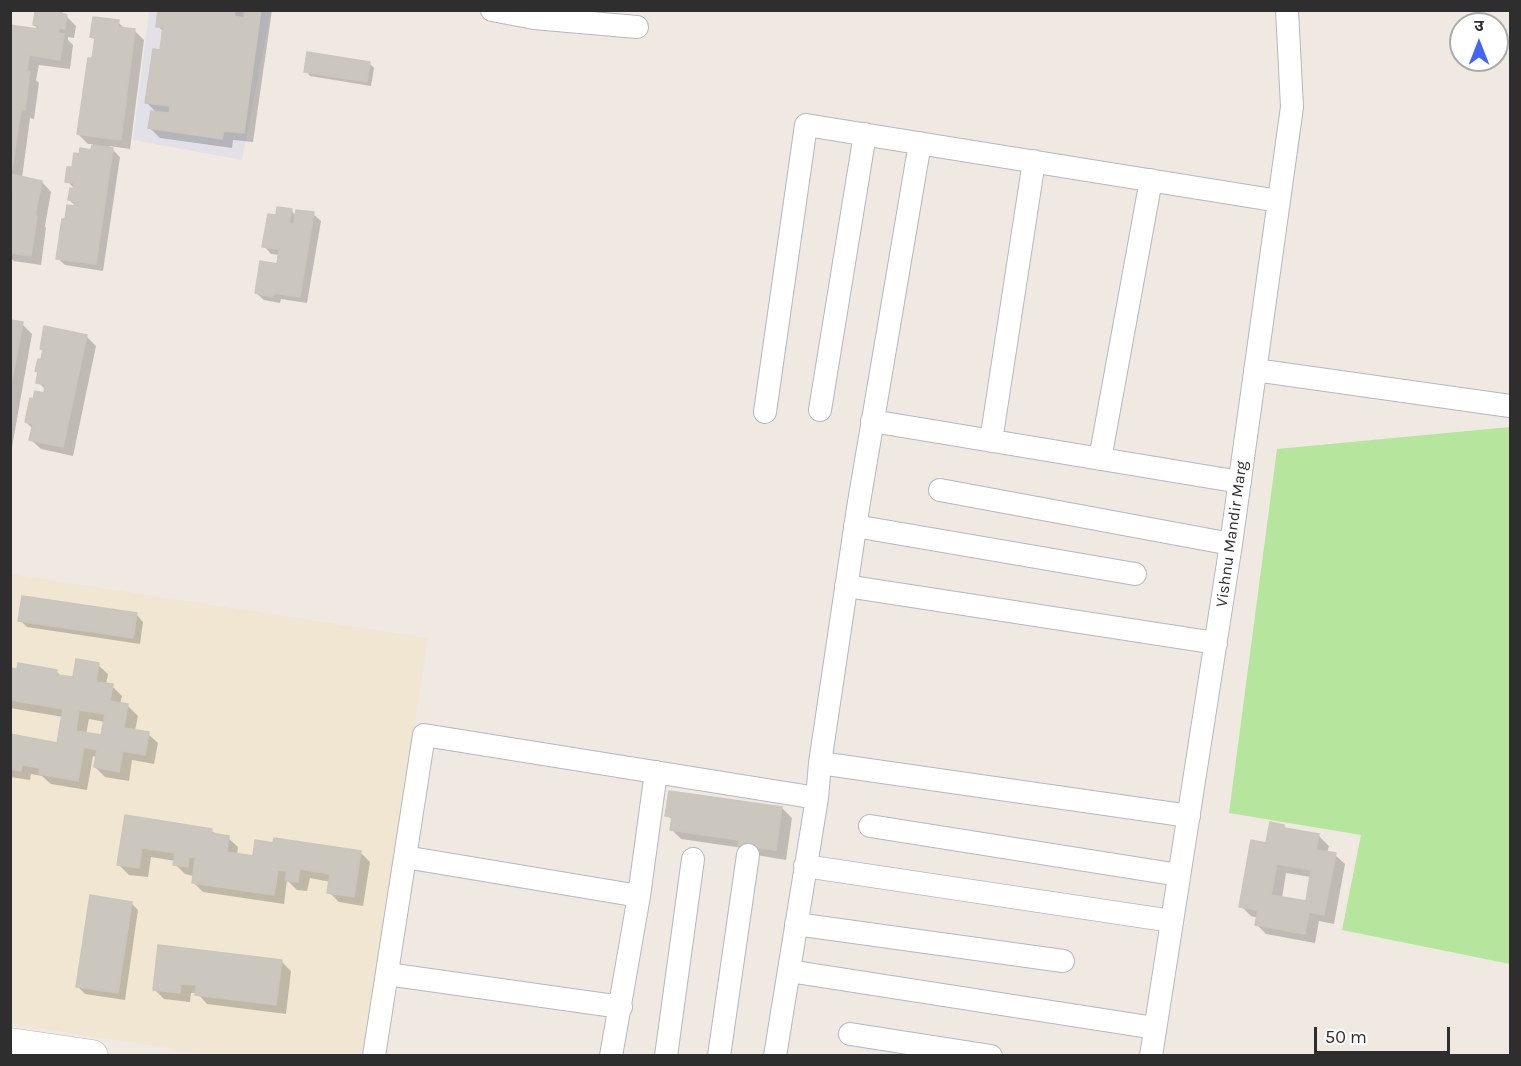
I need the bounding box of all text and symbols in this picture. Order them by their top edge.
north arrow [1449,12,1509,72]
text: उ [1474,16,1484,35]
street label: Vishnu Mandir Marg [1212,460,1252,608]
scale bar [1317,1015,1454,1053]
text: 50 m [1325,1026,1367,1048]

